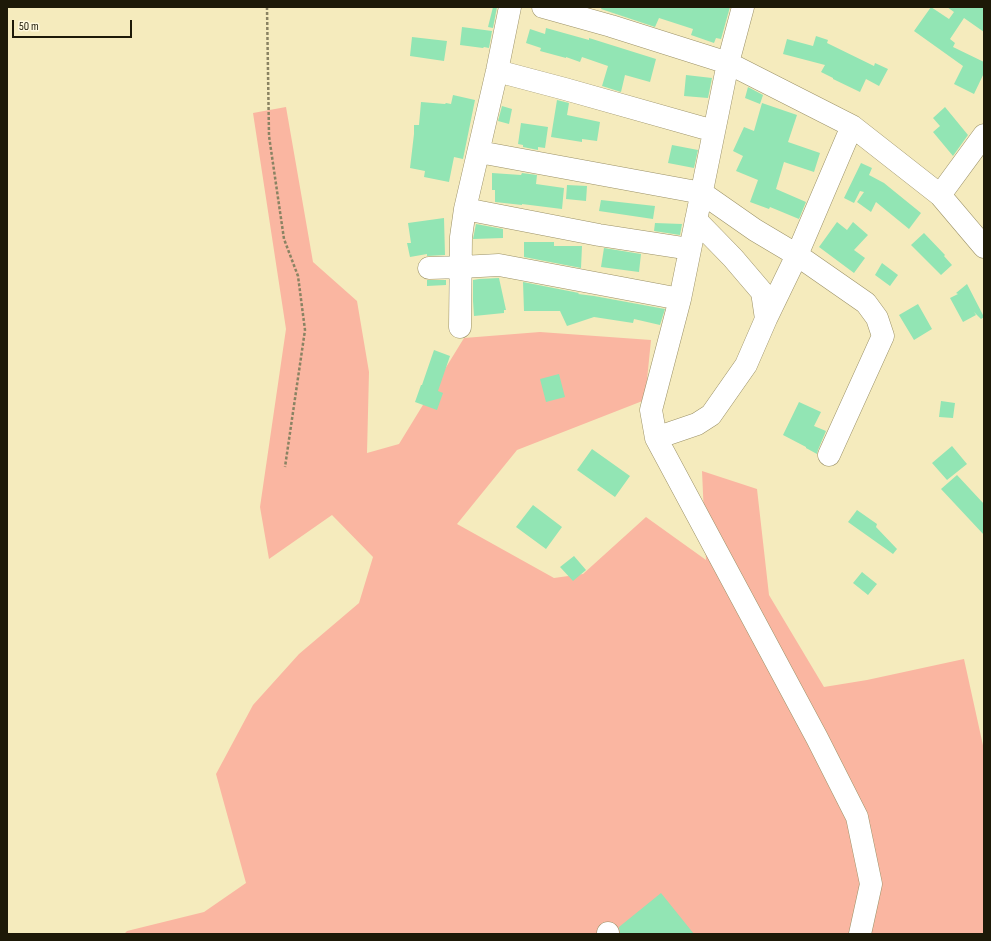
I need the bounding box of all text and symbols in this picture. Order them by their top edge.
scale bar [14,12,134,38]
text: 50 m [19,19,39,34]

